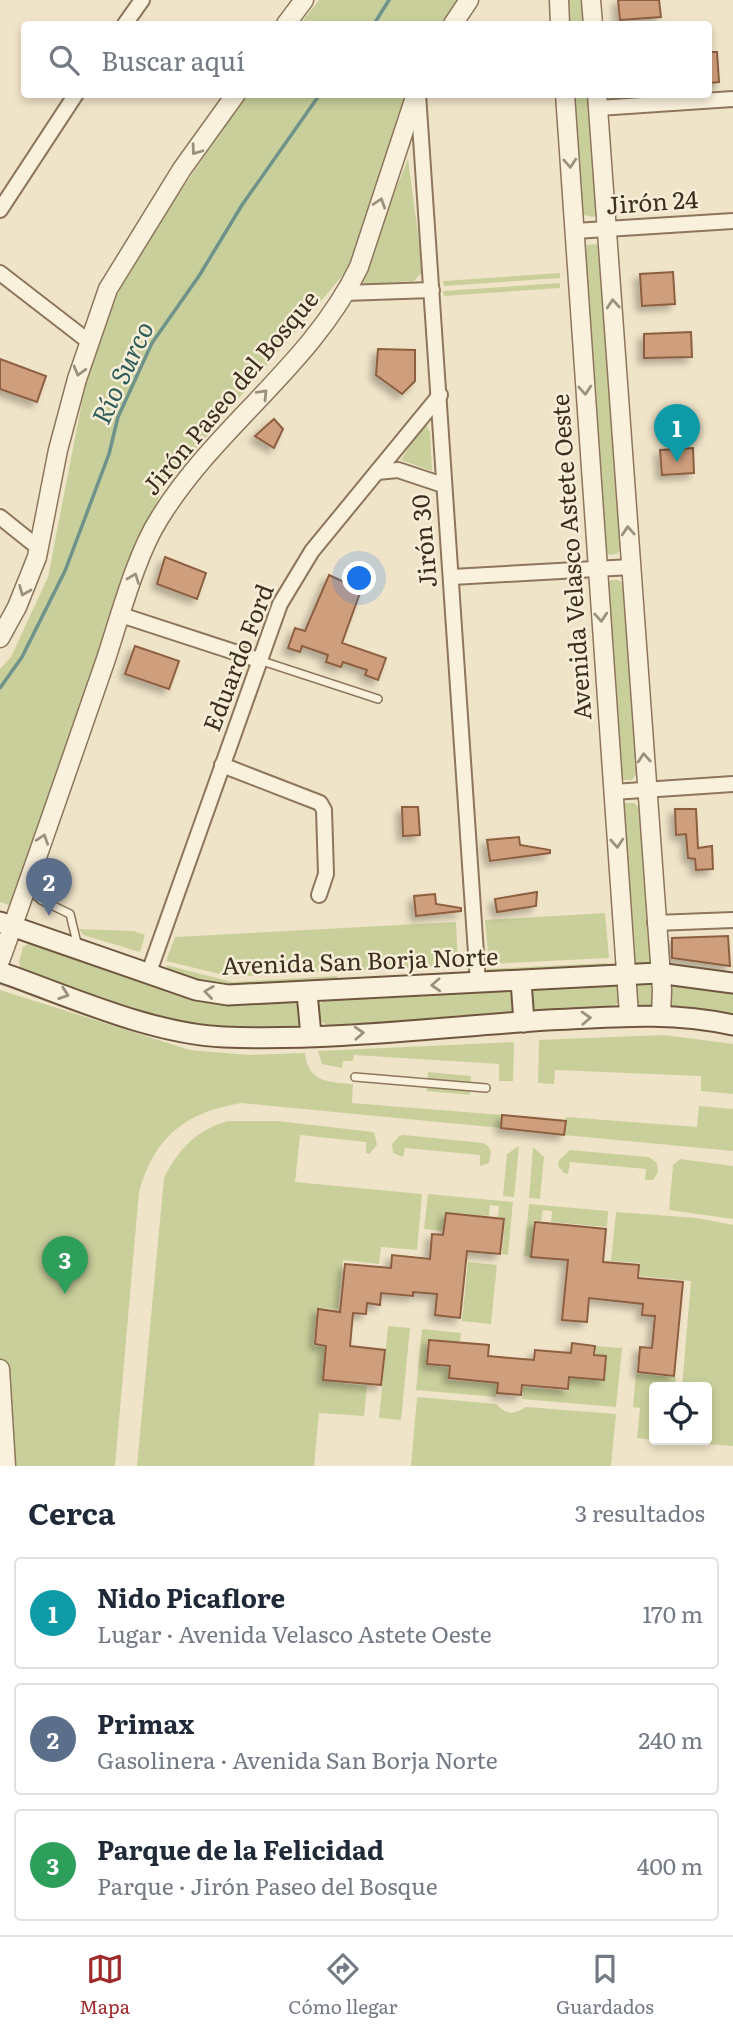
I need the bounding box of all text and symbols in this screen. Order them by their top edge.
search box [21,21,712,98]
text: Buscar aquí [101,40,245,79]
icon: search [45,41,83,79]
one-way arrow [192,142,204,155]
one-way arrow [562,157,577,168]
street label: Jirón 24 [605,180,699,221]
one-way arrow [372,197,386,209]
street label: Jirón Paseo del Bosque [133,281,325,501]
one-way arrow [606,299,621,310]
water label: Río Surco [80,314,162,430]
one-way arrow [73,365,87,377]
one-way arrow [577,384,592,395]
one-way arrow [255,390,268,403]
street label: Avenida Velasco Astete Oeste [541,393,598,722]
pin: 1 [654,404,700,462]
street label: Jirón 30 [401,493,444,589]
one-way arrow [621,526,636,537]
your location [342,561,376,595]
one-way arrow [126,573,140,585]
street label: Eduardo Ford [192,578,281,736]
one-way arrow [18,585,32,597]
one-way arrow [593,611,608,622]
one-way arrow [636,753,651,764]
one-way arrow [35,834,49,846]
one-way arrow [609,838,624,849]
pin: 2 [26,858,72,916]
street label: Avenida San Borja Norte [221,937,499,982]
one-way arrow [430,978,441,993]
one-way arrow [203,985,215,1000]
one-way arrow [58,986,70,1000]
one-way arrow [581,1011,592,1026]
one-way arrow [354,1025,365,1040]
pin: 3 [42,1236,88,1294]
map controls [649,1382,712,1445]
button: locate [649,1382,712,1445]
text: Cerca [28,1490,115,1534]
text: 3 resultados [575,1495,705,1529]
text: Nido Picaflore [97,1577,285,1616]
text: 1 [48,1596,58,1630]
text: 170 m [642,1596,703,1630]
text: Lugar · Avenida Velasco Astete Oeste [97,1616,492,1650]
text: Primax [97,1703,194,1742]
text: 2 [47,1722,59,1756]
text: 240 m [638,1722,703,1756]
text: Gasolinera · Avenida San Borja Norte [97,1742,498,1776]
text: Parque de la Felicidad [97,1829,384,1868]
text: 3 [47,1848,59,1882]
text: 400 m [637,1848,703,1882]
text: Parque · Jirón Paseo del Bosque [97,1868,438,1902]
tab: Mapa [79,1950,130,2020]
tab: Cómo llegar [288,1950,398,2020]
tab: Guardados [556,1950,654,2020]

